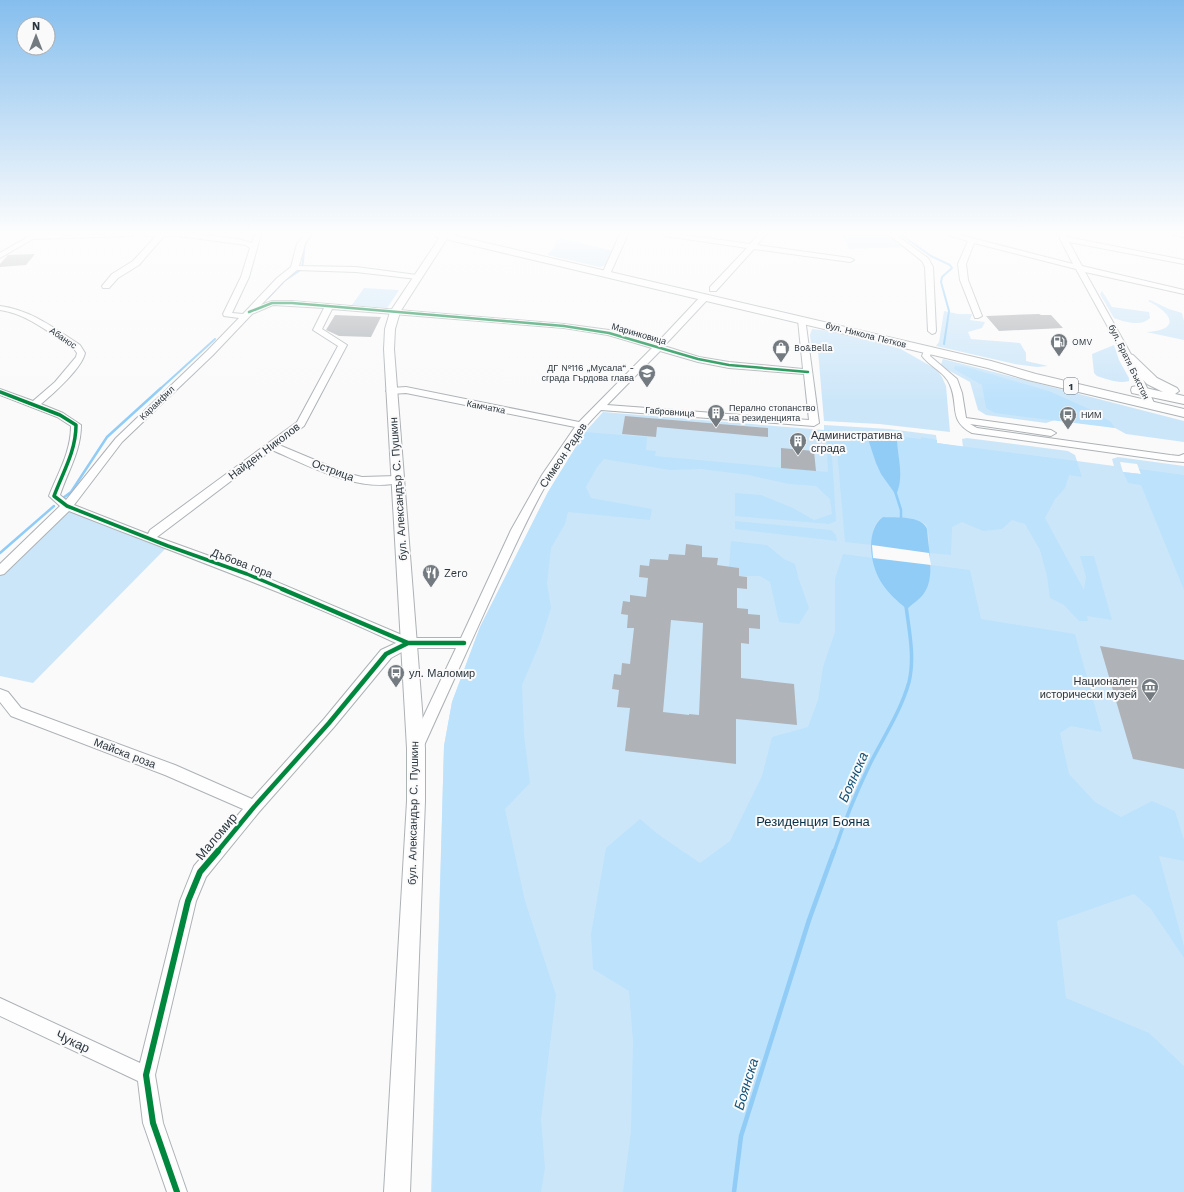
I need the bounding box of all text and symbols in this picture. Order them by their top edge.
north arrow [16,16,56,56]
text: N [32,20,40,33]
street label: бул. Никола Петков [825,320,908,350]
street label: Маринковица [610,321,668,347]
street label: бул. Братя Бъкстон [1107,323,1151,401]
street label: Абанос [48,325,79,351]
fuel station icon: OMV [1049,332,1069,357]
place label: OMV [1072,337,1092,347]
shop icon: Bo&Bella [771,338,791,363]
place label: Bo&Bella [794,343,833,353]
place label: ДГ №116 „Мусала“ - сграда Гърдова глава [542,363,634,383]
school or university icon: ДГ №116 „Мусала“ - сграда Гърдова глава [637,363,657,388]
road number: 1 [1064,378,1078,394]
street label: Карамфил [138,384,176,422]
street label: Камчатка [466,398,506,416]
building icon: Перално стопанство на резиденцията [706,403,726,428]
place label: Перално стопанство на резиденцията [729,403,815,423]
street label: Габровница [645,405,695,419]
bus stop icon: НИМ [1058,405,1078,430]
place label: НИМ [1081,410,1101,420]
street label: бул. Александър С. Пушкин [387,417,410,561]
street label: Найден Николов [226,420,303,482]
street label: Симеон Радев [537,420,590,490]
place label: Административна сграда [811,429,903,455]
building icon: Административна сграда [788,431,808,456]
street label: Острица [310,457,356,484]
street label: Дъбова гора [209,546,275,581]
restaurant icon: Zero [421,563,441,588]
place label: Zero [444,567,468,580]
bus stop icon: ул. Маломир [386,663,406,688]
place label: ул. Маломир [409,667,475,680]
place label: Национален исторически музей [1040,675,1137,701]
museum icon: Национален исторически музей [1140,677,1160,702]
street label: Майска роза [92,736,158,772]
street label: бул. Александър С. Пушкин [406,741,421,885]
water label: Боянска [835,749,871,805]
street label: Маломир [192,810,240,863]
park label: Резиденция Бояна [756,814,871,829]
street label: Чукар [53,1027,92,1056]
water label: Боянска [731,1056,761,1112]

